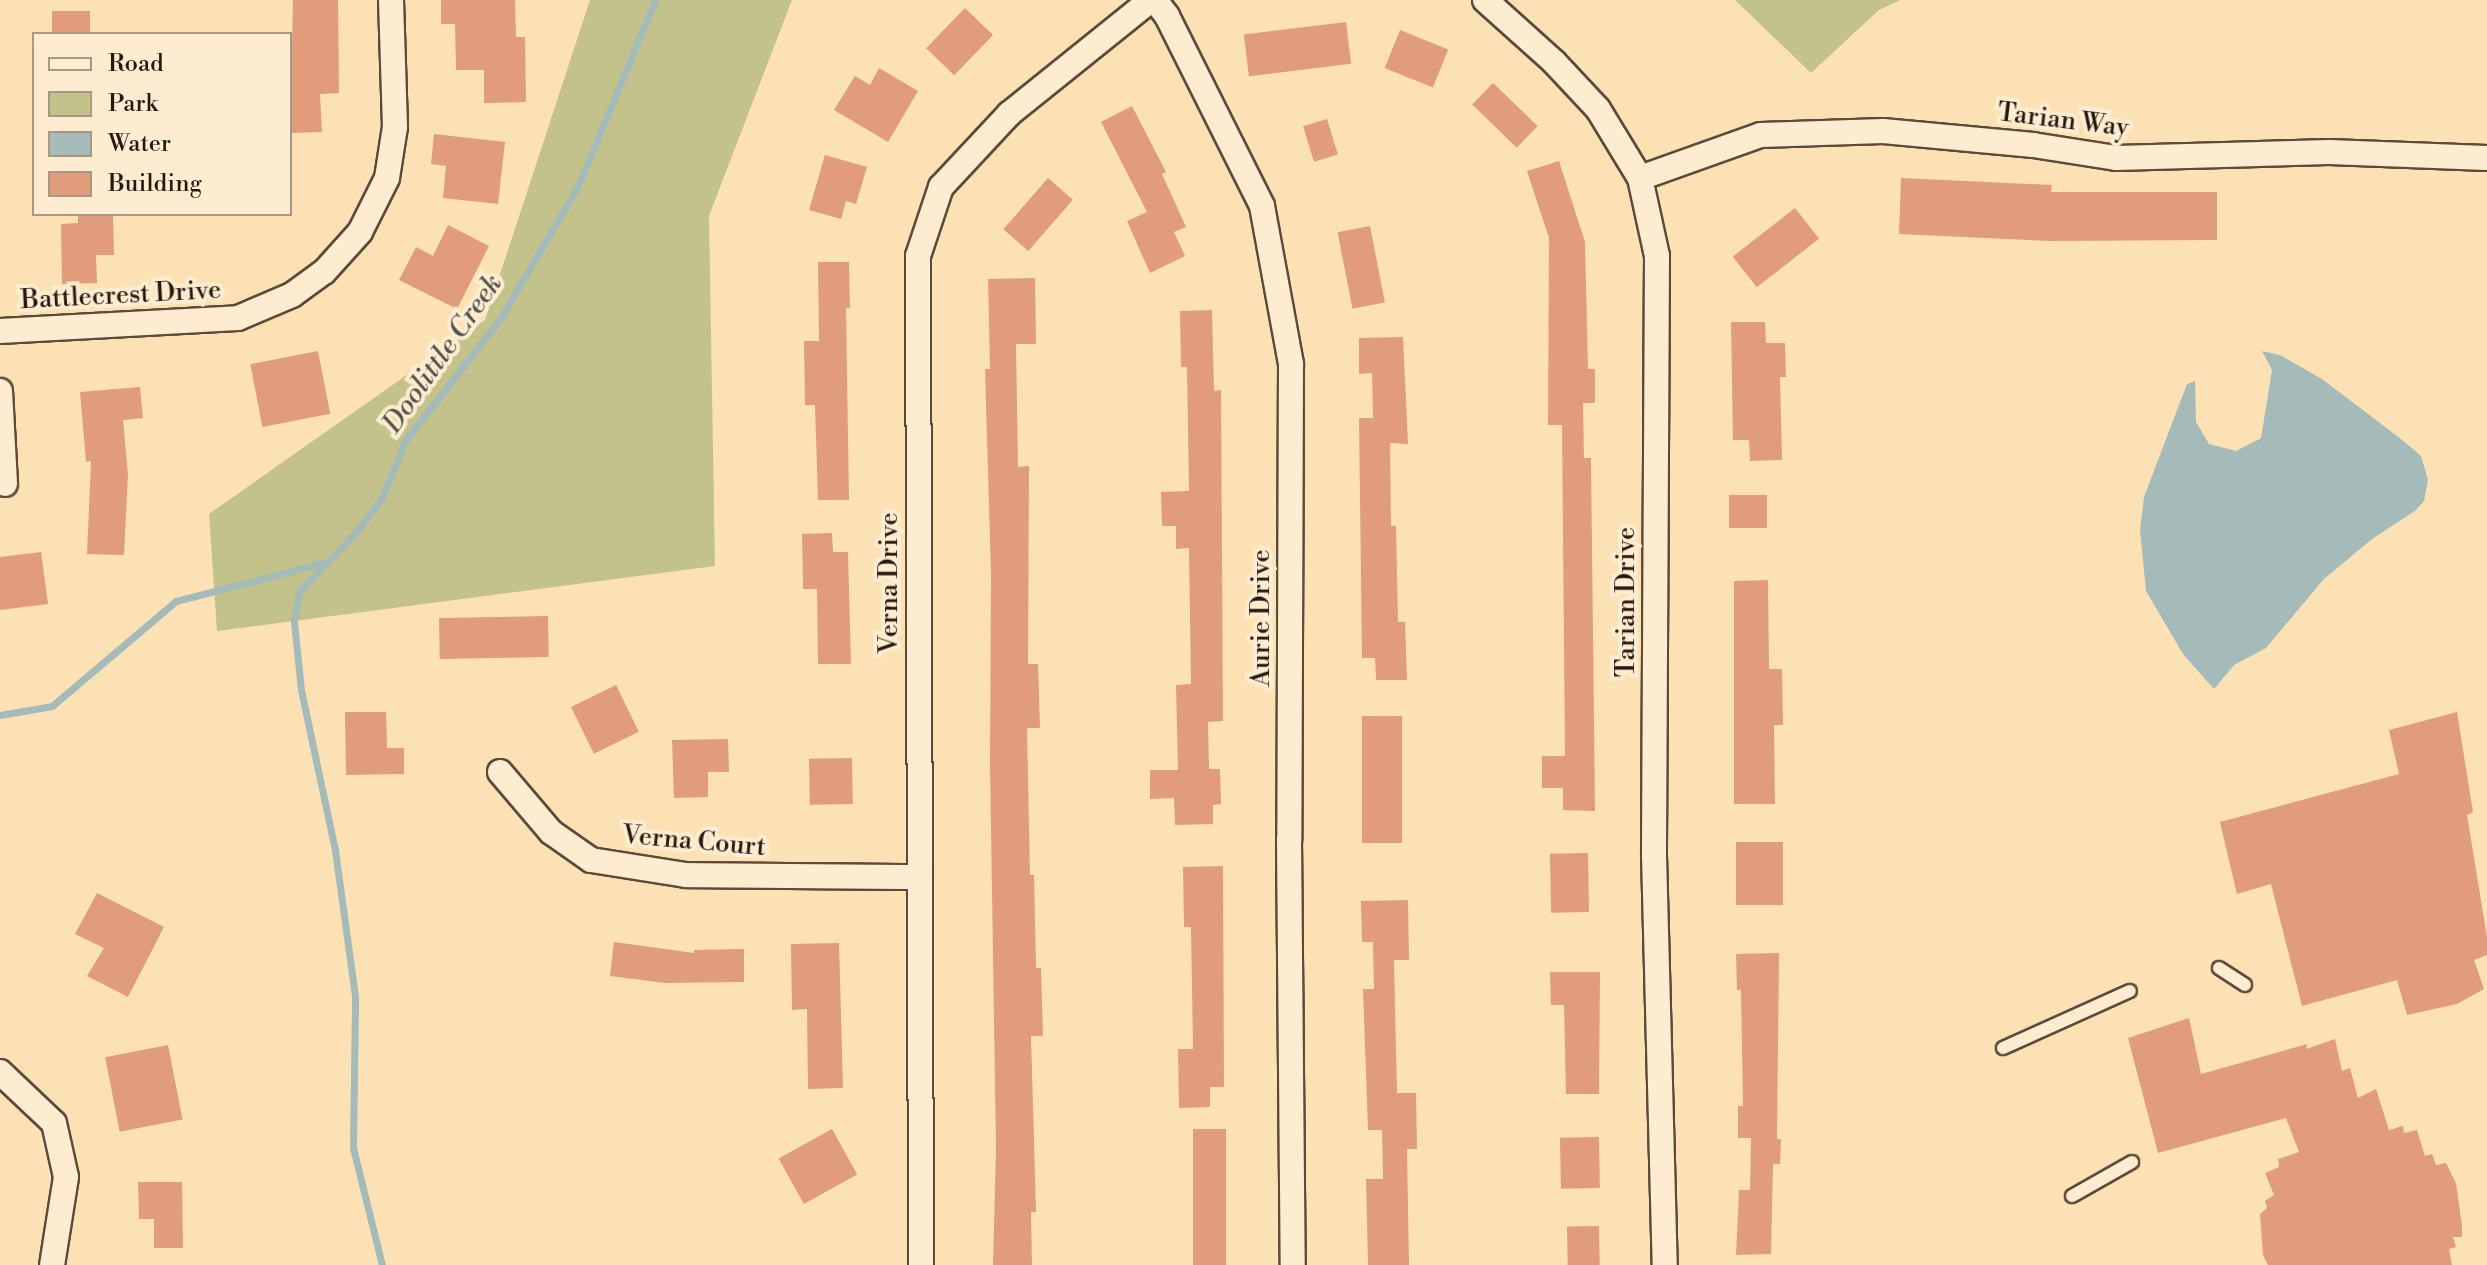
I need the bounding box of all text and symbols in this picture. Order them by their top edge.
legend [32,32,292,216]
text: Road [108,49,164,79]
text: Park [108,89,158,119]
street label: Tarian Way [1996,97,2130,145]
text: Water [108,129,171,159]
text: Building [108,169,202,199]
water label: Doolittle Creek [376,268,510,440]
street label: Battlecrest Drive [20,275,222,317]
street label: Verna Drive [874,512,906,654]
street label: Tarian Drive [1611,527,1643,677]
street label: Aurie Drive [1246,549,1278,687]
street label: Verna Court [621,820,767,864]

